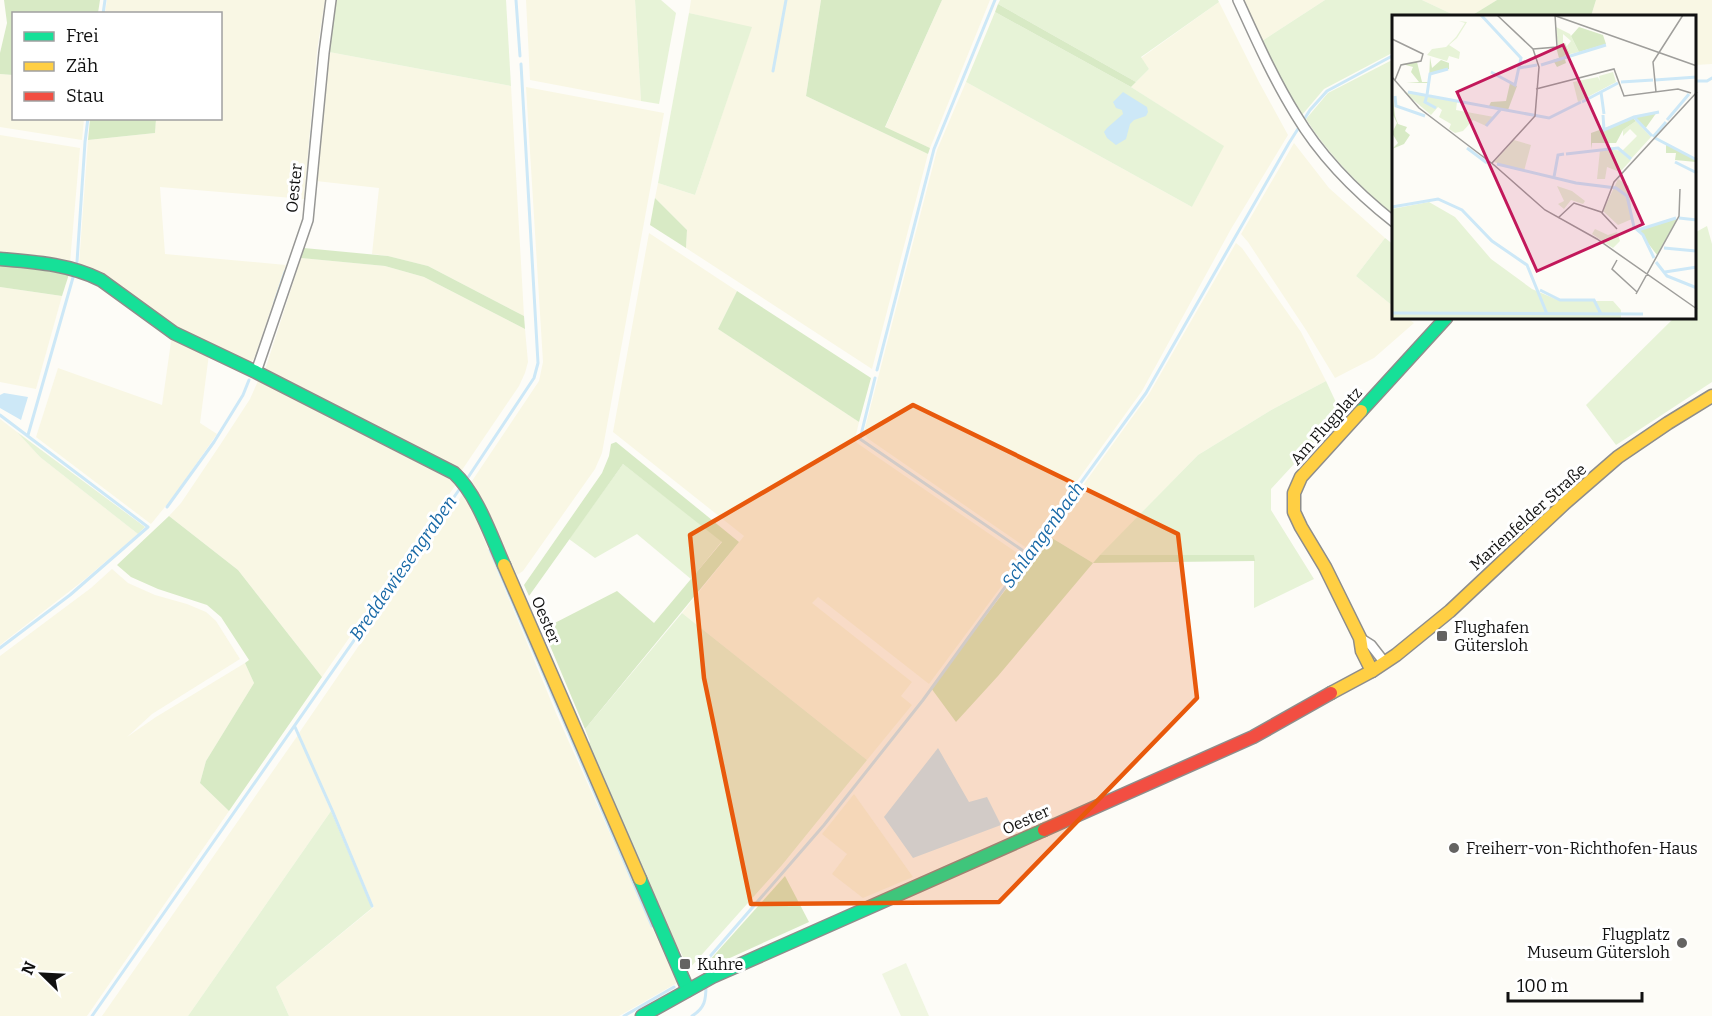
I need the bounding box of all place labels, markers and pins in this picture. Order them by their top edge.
place label: Flughafen Gütersloh [1454,618,1529,655]
marker: Flughafen Gütersloh [1435,629,1449,643]
place label: Freiherr-von-Richthofen-Haus [1466,839,1698,858]
marker: Freiherr-von-Richthofen-Haus [1447,841,1461,855]
place label: Flugplatz Museum Gütersloh [1527,925,1670,962]
marker: Flugplatz Museum Gütersloh [1675,936,1689,950]
place label: Kuhre [697,955,743,974]
marker: Kuhre [678,957,692,971]

